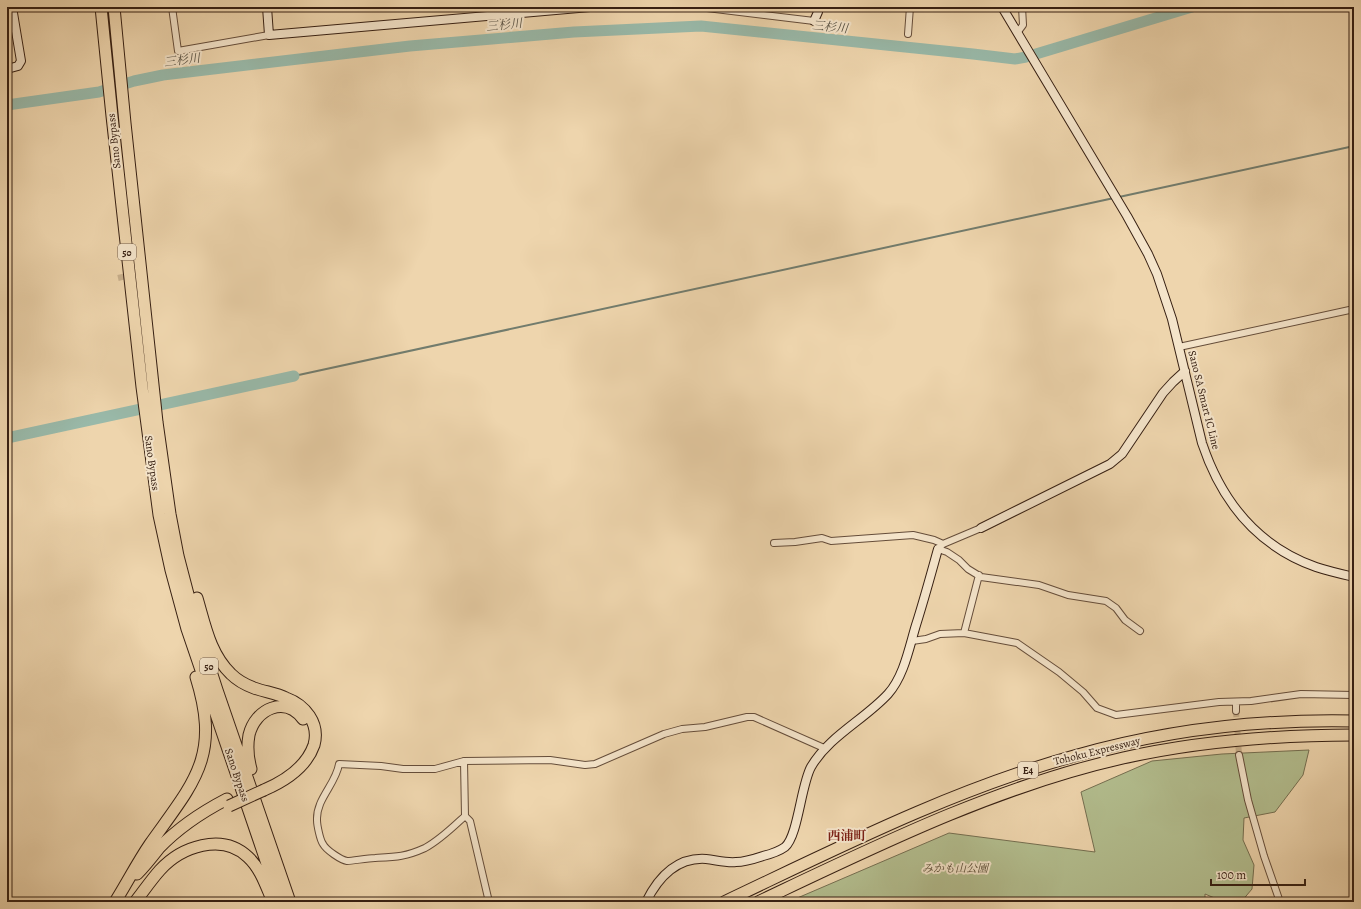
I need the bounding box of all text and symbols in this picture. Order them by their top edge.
water label: 三杉川 [485,15,525,35]
water label: 三杉川 [811,17,851,37]
water label: 三杉川 [163,50,203,70]
street label: Sano Bypass [104,113,124,169]
road number: 50 [118,244,136,260]
street label: Sano SA Smart IC Line [1184,349,1224,451]
street label: Sano Bypass [141,434,163,492]
road number: 50 [200,658,218,674]
street label: Tohoku Expressway [1052,733,1142,769]
street label: Sano Bypass [221,746,253,804]
road number: E4 [1018,762,1038,778]
district label: 西浦町 [827,827,867,844]
park label: みかも山公園 [922,861,990,876]
scale bar [1211,861,1305,887]
text: 100 m [1217,867,1246,883]

